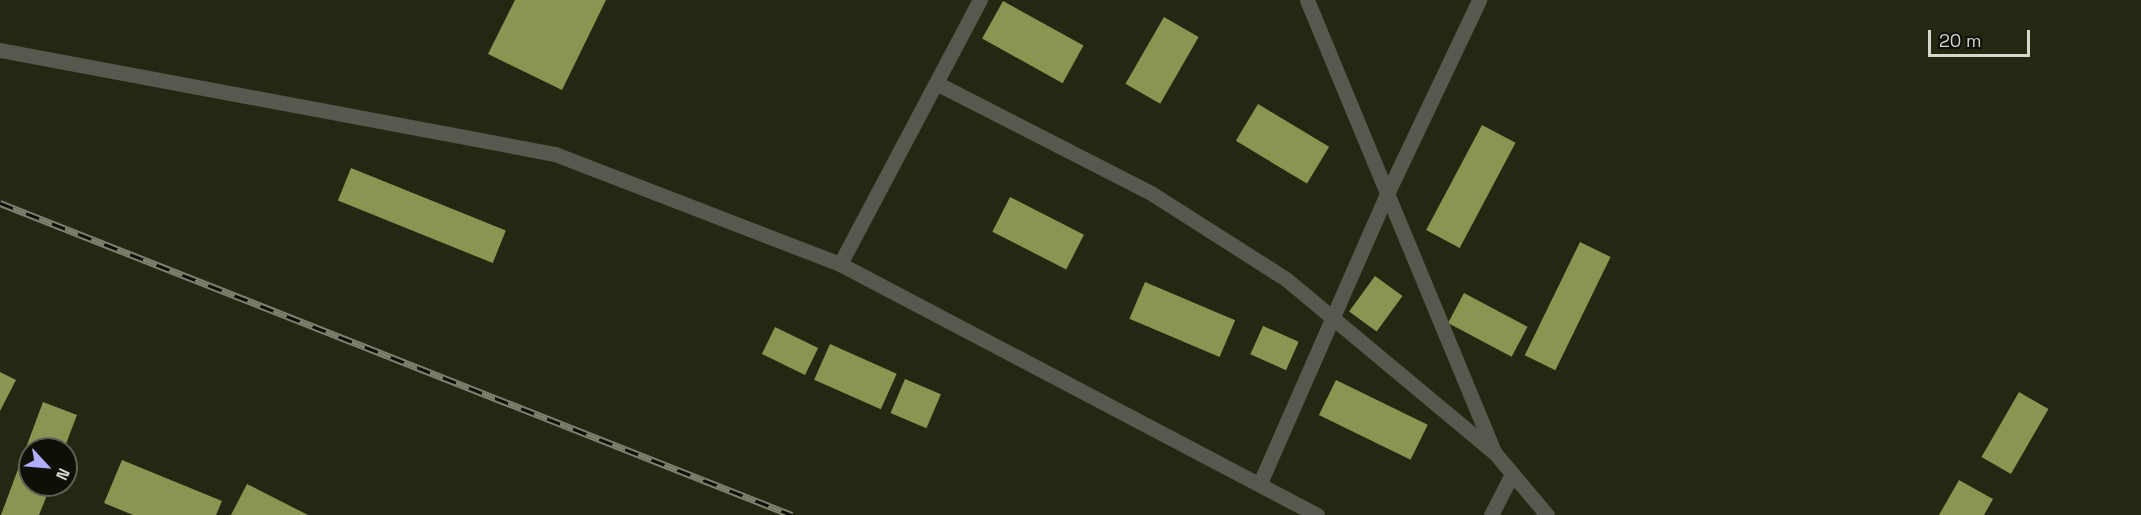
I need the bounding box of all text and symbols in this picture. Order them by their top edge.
scale bar [1931,18,2033,56]
text: 20 m [1939,29,1982,52]
north arrow [18,437,78,497]
text: N [51,465,75,484]

